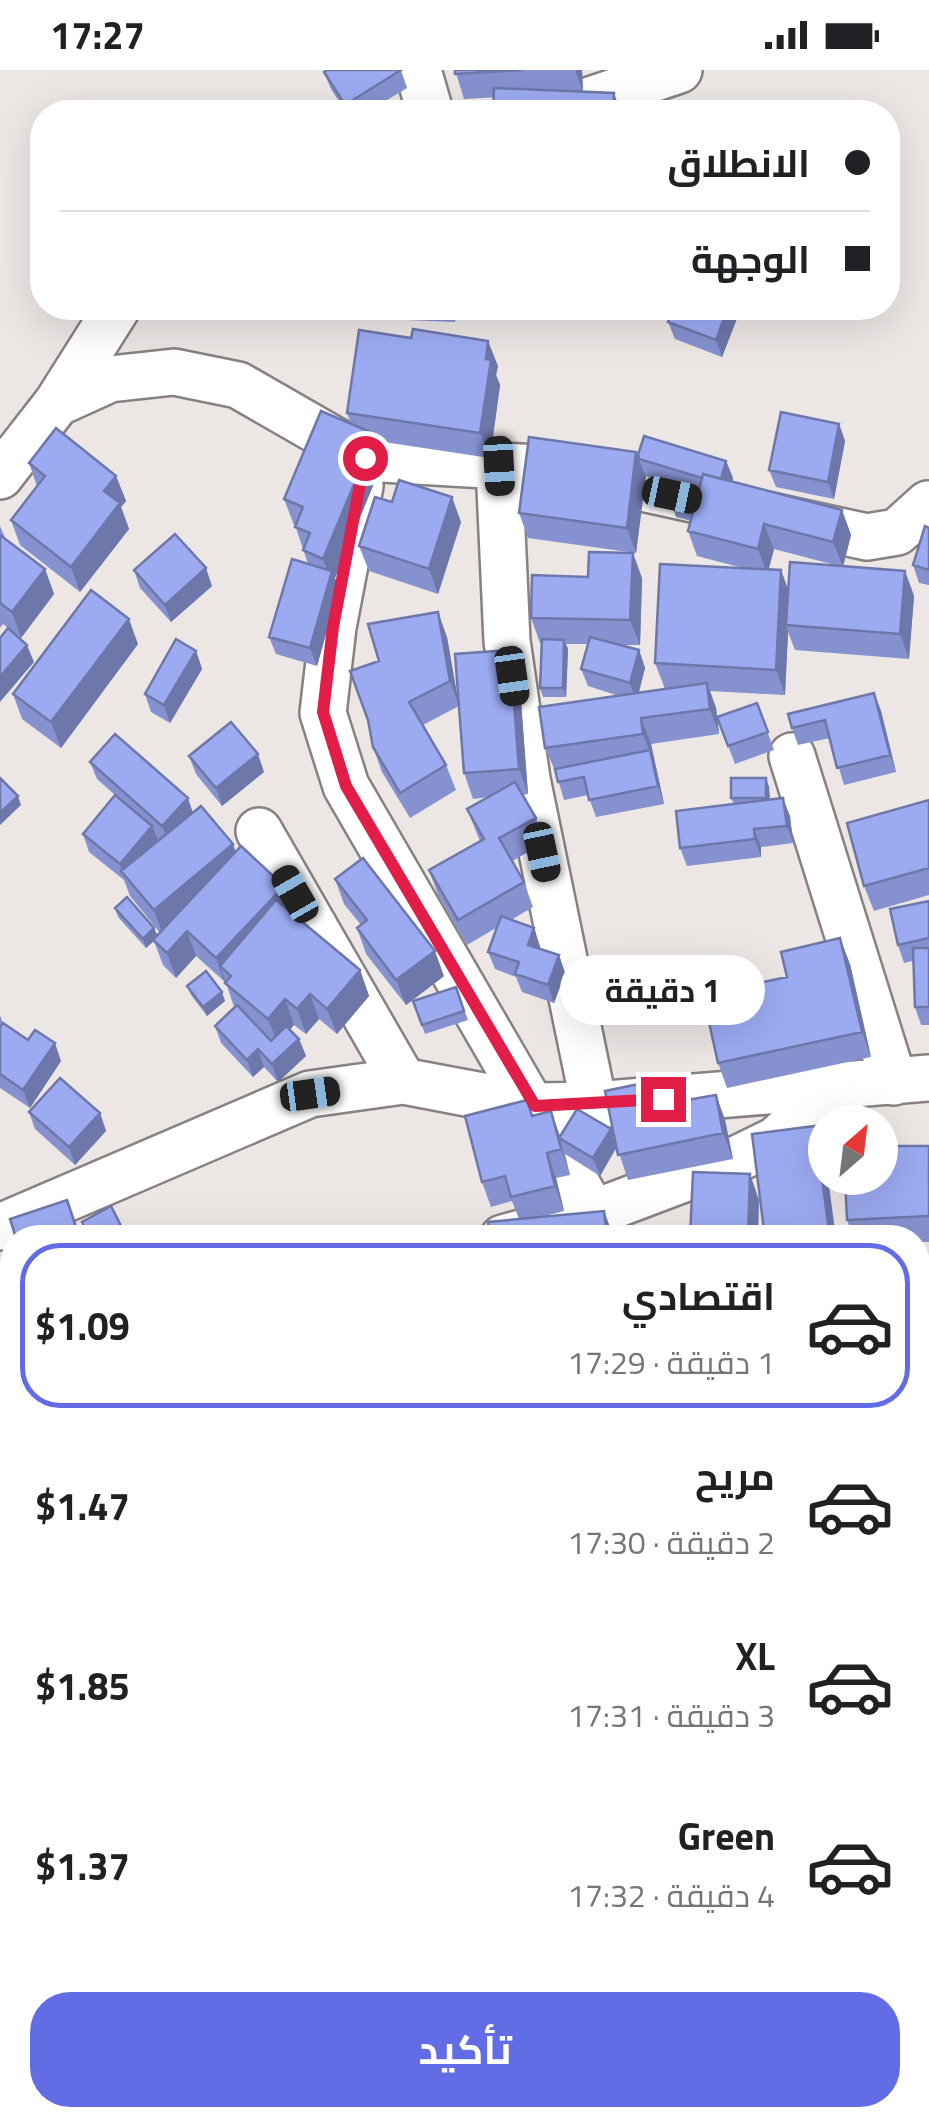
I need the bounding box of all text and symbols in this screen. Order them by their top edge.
text: 17:27 [50,6,145,64]
text: الانطلاق [667,134,810,192]
text: الوجهة [691,230,810,288]
car [482,435,516,497]
route start [343,436,388,481]
car [640,474,704,516]
car [493,644,531,708]
car [521,820,563,884]
car [267,861,323,927]
callout: 1 دقيقة [560,954,766,1024]
text: 1 دقيقة [605,966,720,1014]
car [278,1075,342,1113]
route end [641,1077,686,1122]
north arrow [808,1105,898,1195]
map controls [808,1105,898,1195]
text: اقتصادي [622,1267,775,1325]
icon: car [805,1281,895,1371]
text: $1.09 [35,1297,130,1355]
text: 1 دقيقة · 17:29 [567,1338,775,1386]
text: مريح [695,1447,775,1505]
icon: car [805,1461,895,1551]
text: $1.47 [35,1477,130,1535]
text: 2 دقيقة · 17:30 [567,1518,775,1566]
text: XL [735,1627,775,1685]
icon: car [805,1641,895,1731]
text: $1.85 [35,1657,130,1715]
text: 3 دقيقة · 17:31 [567,1691,775,1739]
text: Green [678,1807,775,1865]
icon: car [805,1821,895,1911]
text: $1.37 [35,1837,130,1895]
text: 4 دقيقة · 17:32 [567,1871,775,1919]
button: تأكيد [30,1992,900,2107]

